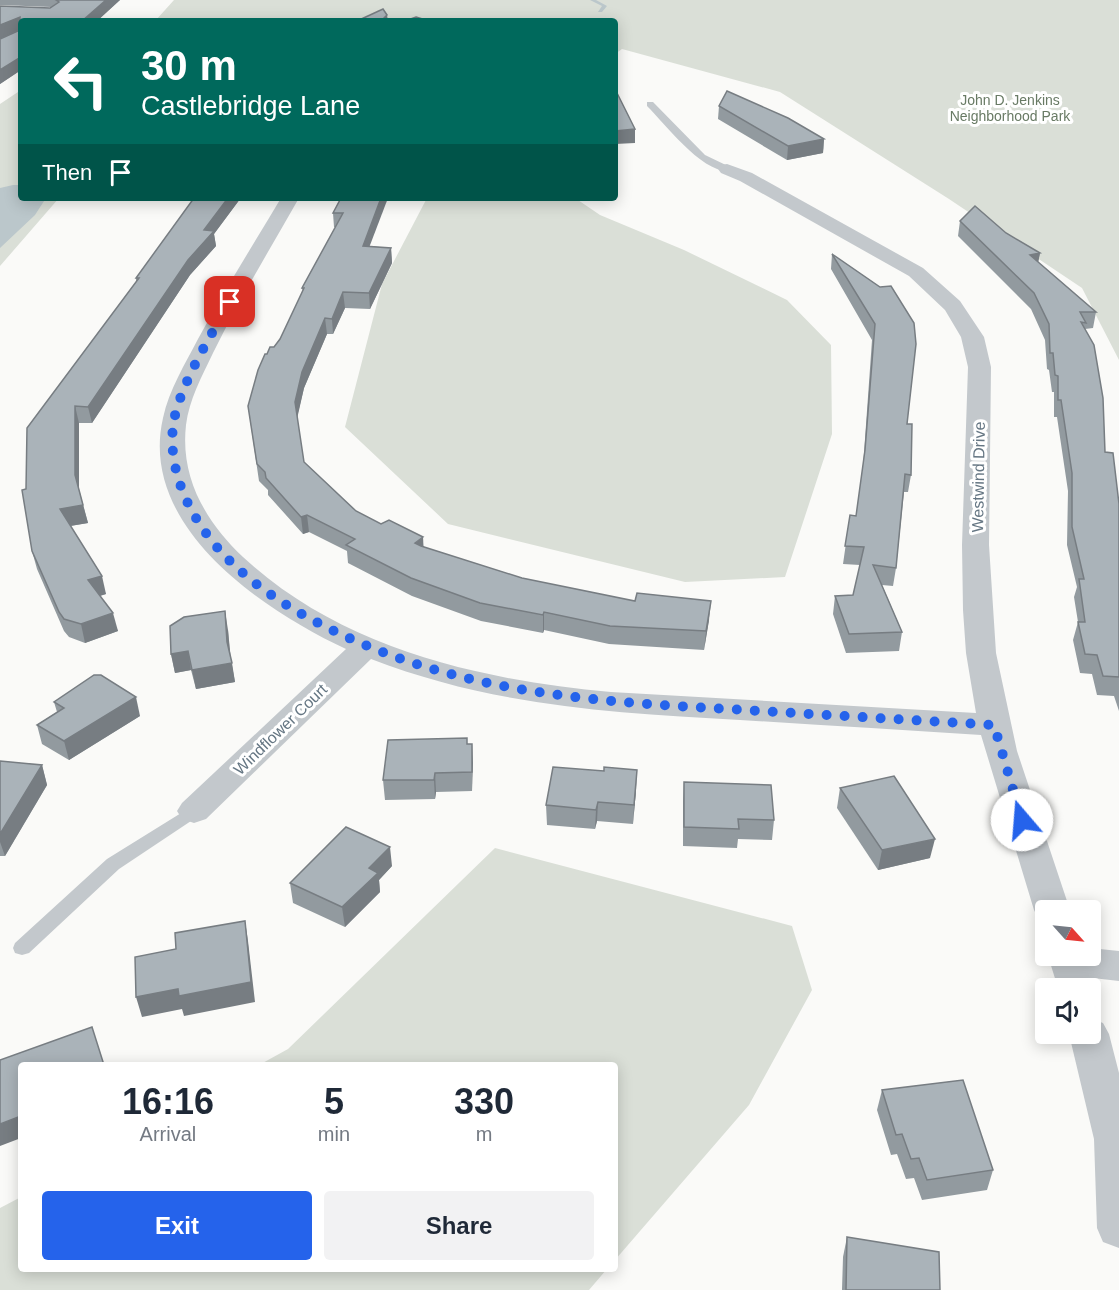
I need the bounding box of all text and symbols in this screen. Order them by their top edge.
icon: left [42,42,120,120]
text: 30 m [141,42,237,89]
text: Castlebridge Lane [141,91,360,121]
park label: John D. Jenkins Neighborhood Park [950,92,1071,124]
icon: arrive [104,156,137,189]
text: Then [42,160,92,185]
pin [204,276,255,327]
icon: arrive [213,285,246,318]
street label: Westwind Drive [969,421,988,533]
street label: Windflower Court [230,680,331,778]
position arrow [990,788,1054,852]
north arrow [1035,900,1101,966]
map controls [1035,900,1101,1044]
button: sound [1035,978,1101,1044]
text: 16:16 [122,1081,214,1122]
text: 5 [324,1081,344,1122]
text: 330 [454,1081,514,1122]
text: Arrival [140,1123,196,1145]
text: min [318,1123,350,1145]
text: m [476,1123,492,1145]
button: Exit [42,1191,312,1260]
button: Share [324,1191,594,1260]

